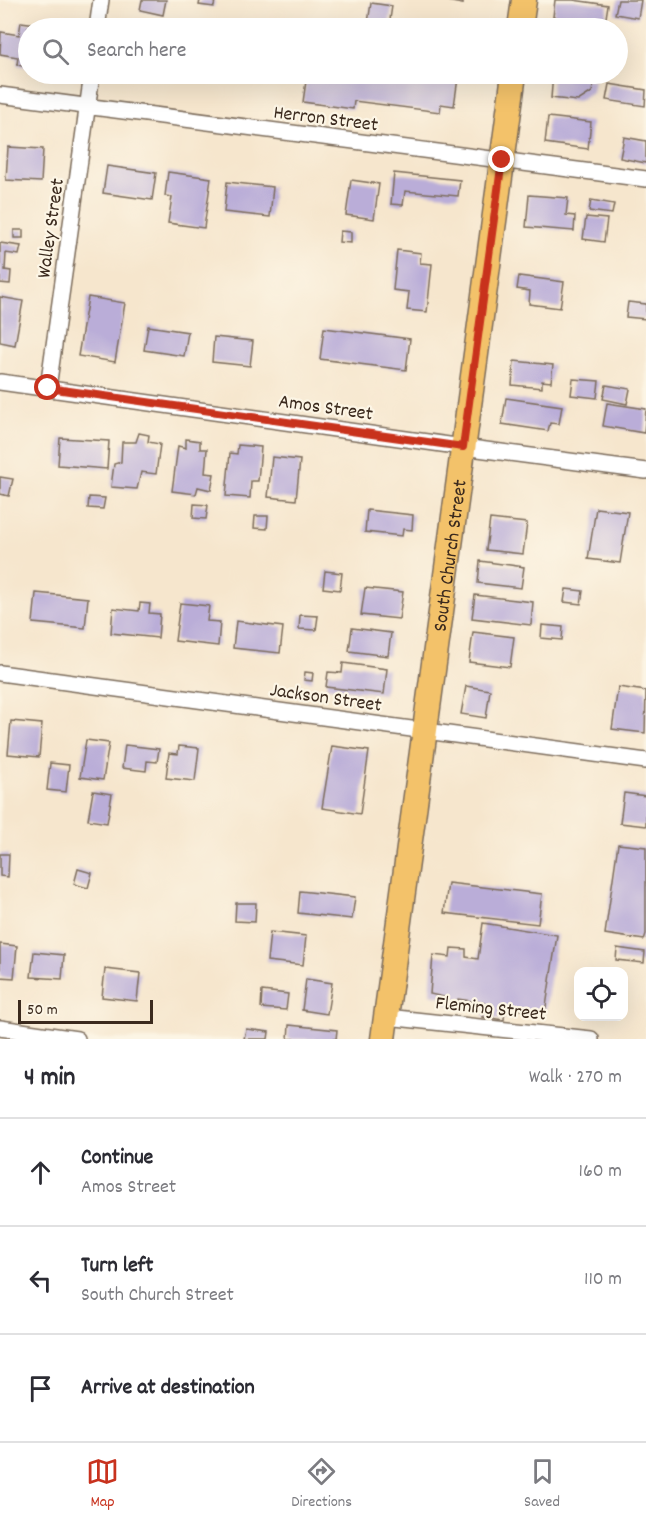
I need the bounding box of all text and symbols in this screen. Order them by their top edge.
search box [18,18,628,84]
icon: search [39,35,72,68]
text: Search here [87,36,186,67]
street label: Herron Street [272,100,380,140]
route end [488,146,514,172]
street label: Walley Street [31,177,73,280]
route start [34,374,60,400]
street label: Amos Street [277,388,375,429]
street label: South Church Street [427,478,476,634]
street label: Jackson Street [268,677,383,721]
map controls [574,967,628,1021]
button: locate [574,967,628,1021]
street label: Fleming Street [434,990,547,1030]
scale bar [18,997,153,1024]
text: 50 m [27,999,58,1022]
text: 4 min [24,1060,75,1097]
text: Walk · 270 m [529,1064,622,1092]
text: Continue [81,1143,153,1174]
icon: ahead [24,1156,57,1189]
text: 160 m [579,1158,622,1186]
text: Amos Street [81,1174,176,1202]
text: Turn left [81,1251,153,1282]
icon: left [24,1264,57,1297]
text: 110 m [584,1266,622,1294]
text: South Church Street [81,1282,234,1310]
icon: arrive [24,1372,57,1405]
text: Arrive at destination [81,1373,255,1404]
tab: Map [86,1455,119,1514]
tab: Directions [291,1455,352,1514]
tab: Saved [524,1455,560,1514]

